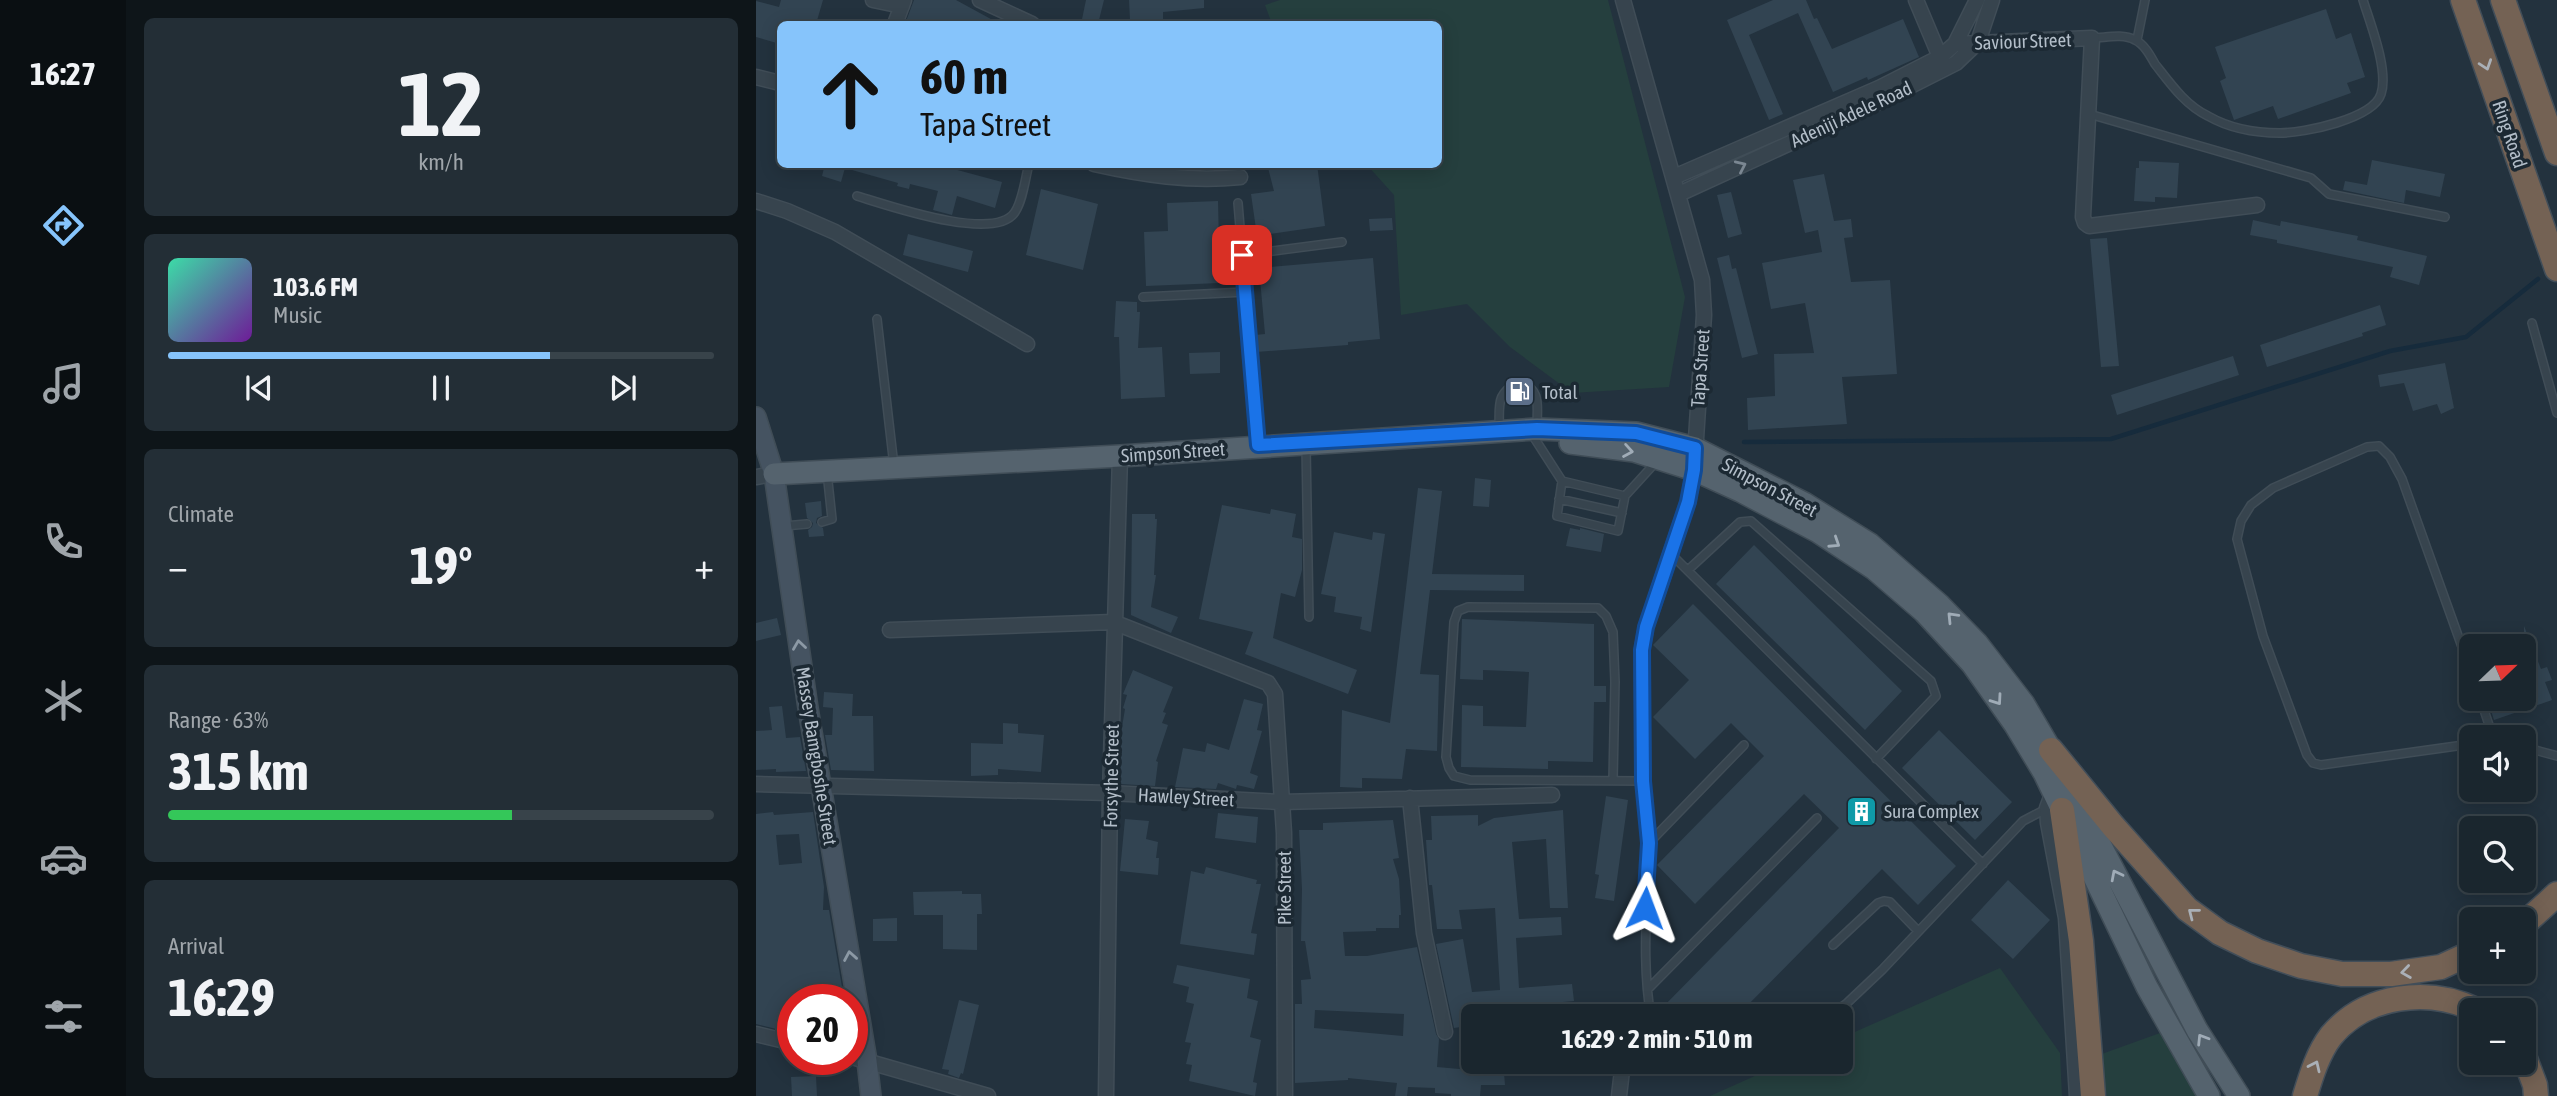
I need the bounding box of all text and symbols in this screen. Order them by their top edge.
street label: Saviour Street [1974,28,2072,54]
text: 60 m [920,48,1008,104]
icon: ahead [805,49,896,140]
text: 12 [398,51,484,155]
text: 16:27 [30,55,96,92]
one-way arrow [2478,58,2492,70]
street label: Adeniji Adele Road [1787,76,1915,152]
street label: Ring Road [2488,97,2532,171]
text: Tapa Street [920,106,1051,143]
text: km/h [418,149,464,175]
one-way arrow [1734,160,1746,174]
icon: directions [39,201,88,250]
pin [1212,225,1272,285]
icon: arrive [1223,236,1261,274]
text: 103.6 FM [273,272,358,302]
text: Music [273,302,321,328]
street label: Tapa Street [1686,328,1714,408]
icon: music [39,359,88,408]
icon: previous [240,369,278,407]
icon: pause [422,369,460,407]
icon: next [604,369,642,407]
fuel station icon: Total [1502,375,1536,409]
place label: Total [1542,381,1577,403]
street label: Simpson Street [1120,437,1226,467]
one-way arrow [1622,443,1634,458]
street label: Simpson Street [1719,453,1821,521]
text: Climate [168,501,234,527]
icon: phone [39,517,88,566]
text: 19° [409,535,473,595]
one-way arrow [1827,535,1840,547]
text: − [168,544,188,587]
text: + [694,544,714,587]
one-way arrow [1948,612,1961,625]
north arrow [2459,634,2536,710]
map controls [2459,634,2536,1075]
one-way arrow [792,639,807,651]
street label: Massey Bamgboshe Street [792,665,842,847]
icon: climate [39,676,88,725]
one-way arrow [1989,692,2001,705]
text: Range · 63% [168,707,268,733]
street label: Forsythe Street [1099,724,1123,828]
button: sound [2459,725,2536,802]
text: 315 km [168,741,309,801]
street label: Hawley Street [1137,783,1235,811]
building icon: Sura Complex [1844,794,1878,828]
place label: Sura Complex [1884,800,1979,822]
button: search [2459,816,2536,893]
icon: car [39,834,88,883]
street label: Pike Street [1273,851,1295,925]
one-way arrow [2110,870,2124,882]
position arrow [1608,871,1682,945]
button: + [2459,907,2536,984]
one-way arrow [2188,909,2201,921]
text: Arrival [168,933,224,959]
one-way arrow [843,950,858,962]
one-way arrow [2400,964,2412,979]
text: 16:29 [168,967,275,1027]
speed limit sign: 20 [777,984,868,1075]
icon: filters [39,992,88,1041]
button: − [2459,998,2536,1075]
text: 16:29 · 2 min · 510 m [1562,1024,1752,1054]
one-way arrow [2198,1033,2211,1046]
one-way arrow [2307,1061,2321,1074]

